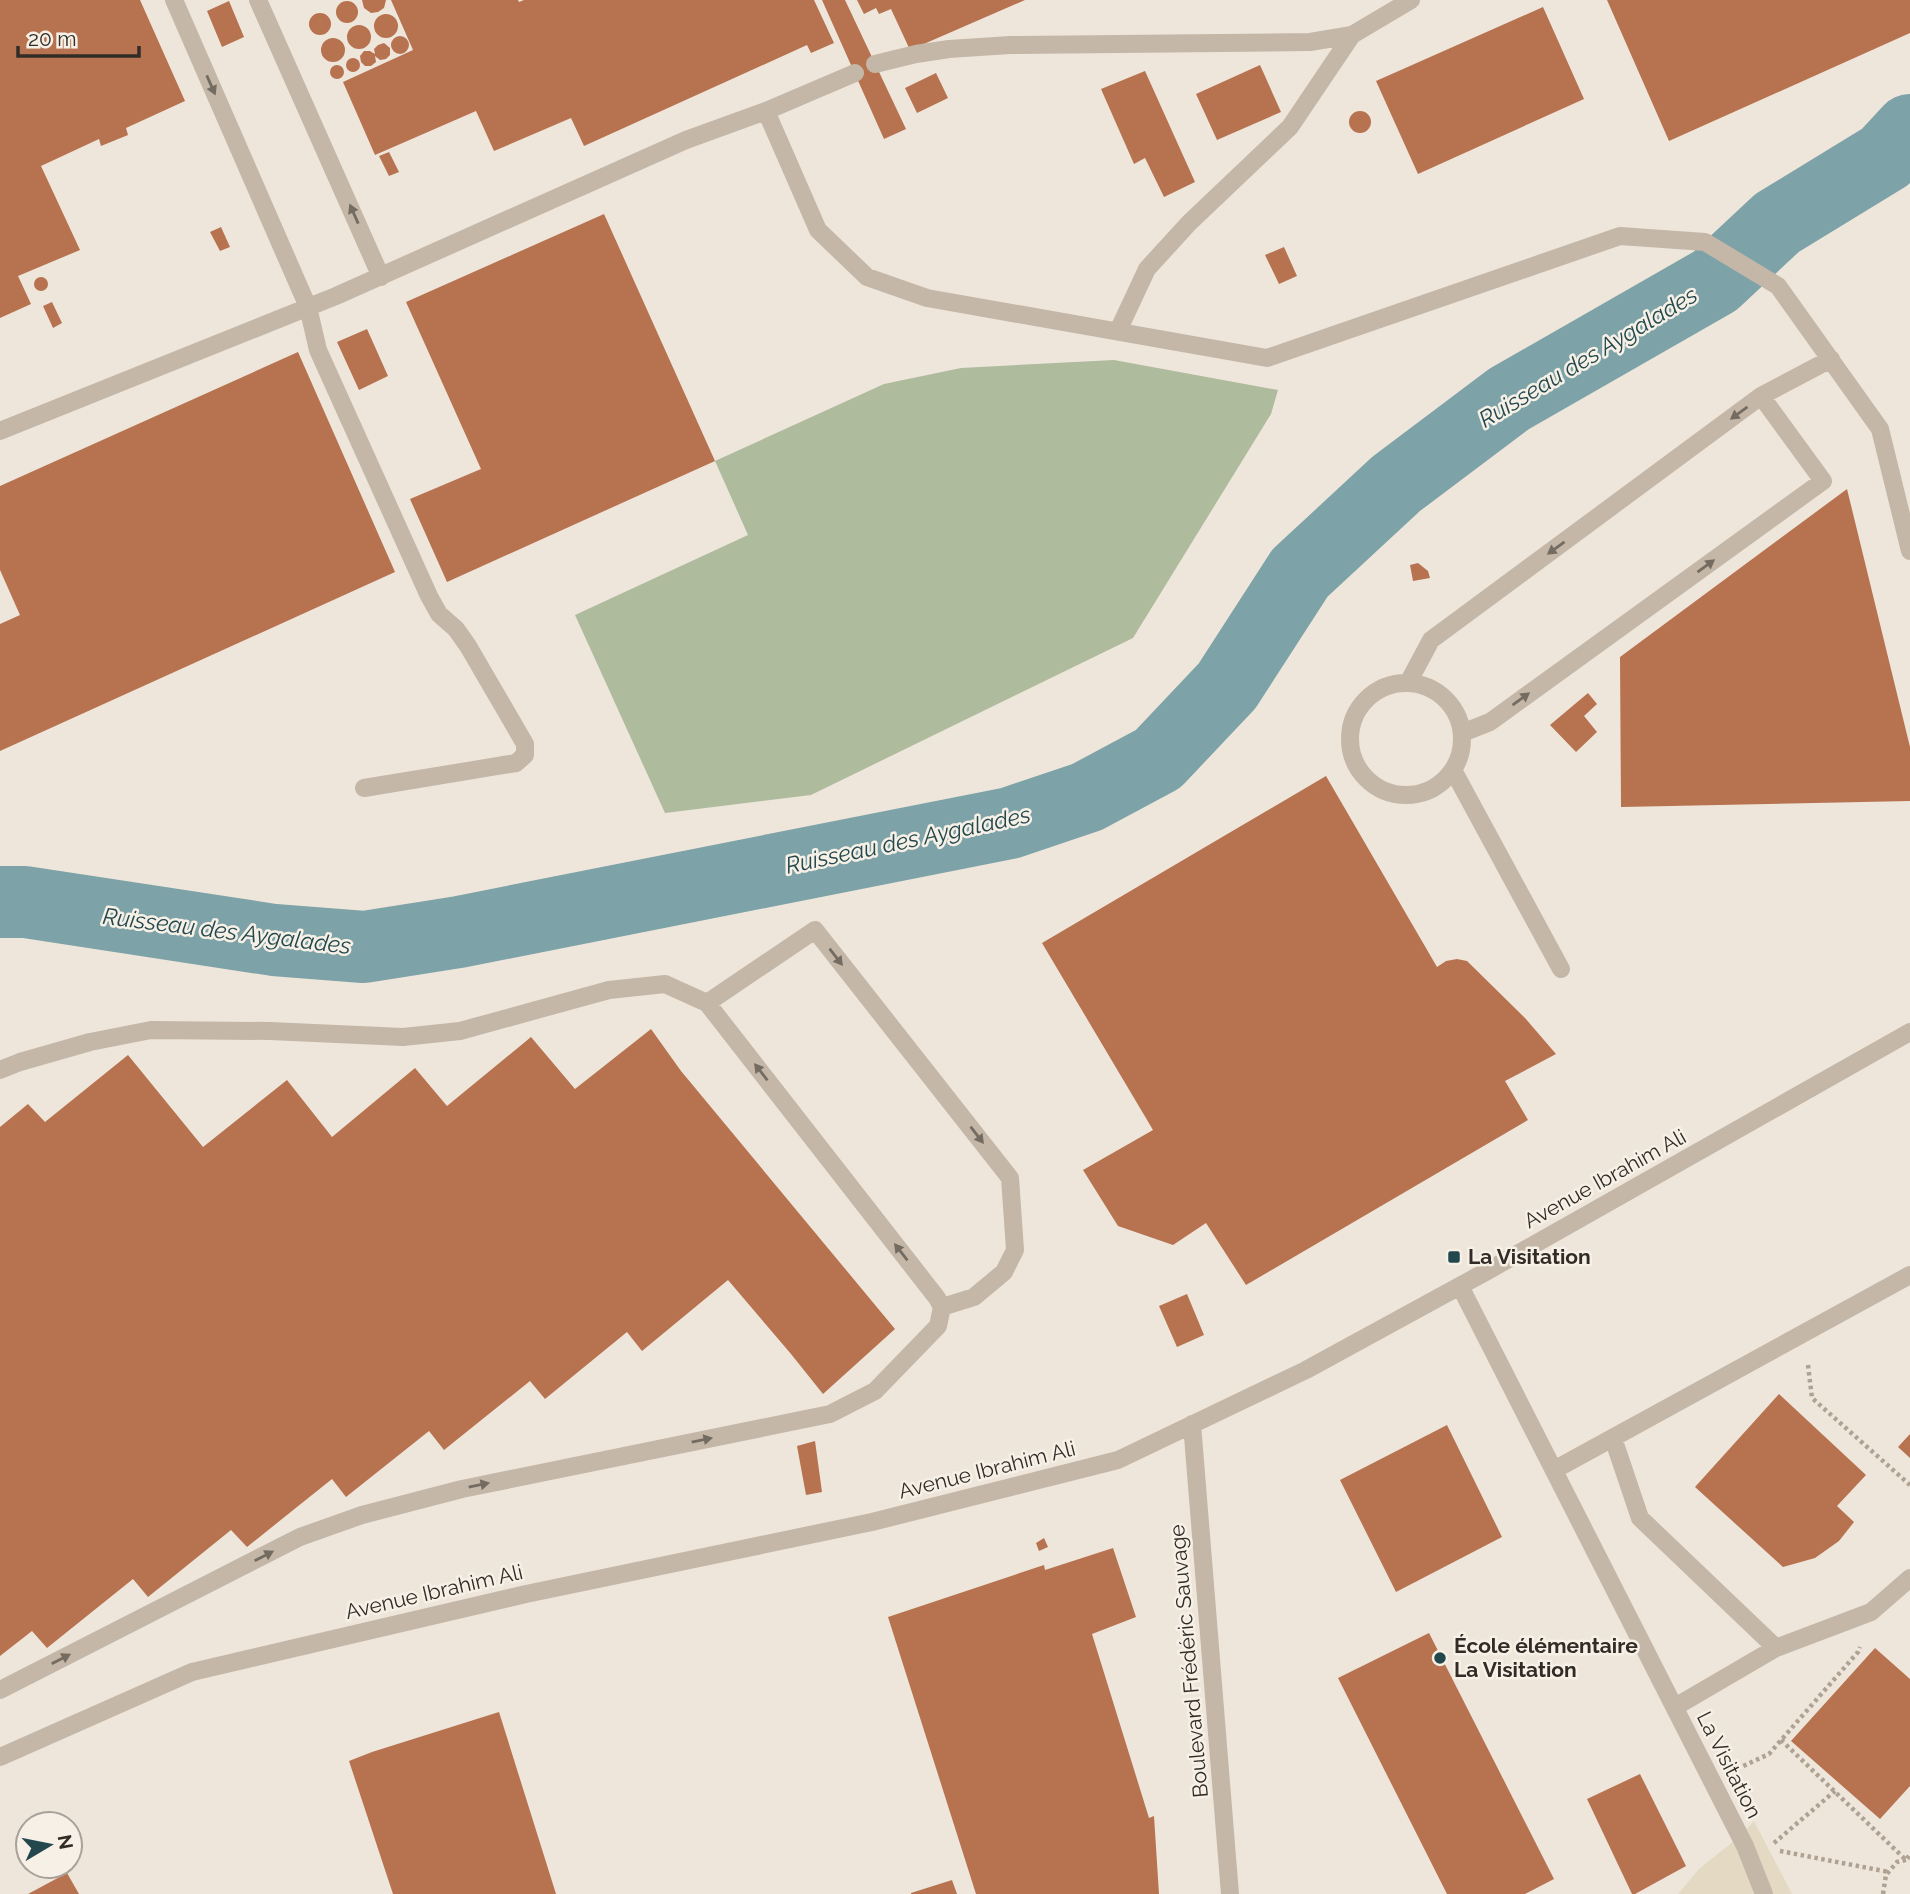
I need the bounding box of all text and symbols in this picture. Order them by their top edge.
scale bar [18,14,138,58]
text: 20 m [28,26,76,51]
one-way arrow [205,75,217,95]
one-way arrow [348,204,359,225]
water label: Ruisseau des Aygalades [1474,281,1702,432]
one-way arrow [1730,405,1748,419]
one-way arrow [1547,540,1565,554]
one-way arrow [1696,559,1715,573]
one-way arrow [1512,693,1530,707]
water label: Ruisseau des Aygalades [783,800,1033,879]
water label: Ruisseau des Aygalades [101,902,353,959]
one-way arrow [828,947,843,965]
one-way arrow [754,1064,769,1082]
street label: Avenue Ibrahim Ali [1519,1124,1690,1233]
one-way arrow [969,1126,984,1144]
one-way arrow [894,1243,908,1261]
place label: La Visitation [1468,1244,1591,1269]
marker: La Visitation [1446,1249,1462,1265]
one-way arrow [691,1435,713,1446]
street label: Avenue Ibrahim Ali [896,1435,1078,1504]
one-way arrow [468,1480,490,1491]
street label: Boulevard Frédéric Sauvage [1164,1523,1213,1799]
one-way arrow [254,1550,274,1561]
street label: Avenue Ibrahim Ali [343,1559,525,1624]
place label: École élémentaire La Visitation [1454,1633,1638,1682]
marker: École élémentaire La Visitation [1432,1650,1448,1666]
one-way arrow [51,1654,71,1665]
street label: La Visitation [1692,1707,1767,1822]
north arrow [14,1810,84,1880]
text: N [54,1833,78,1851]

